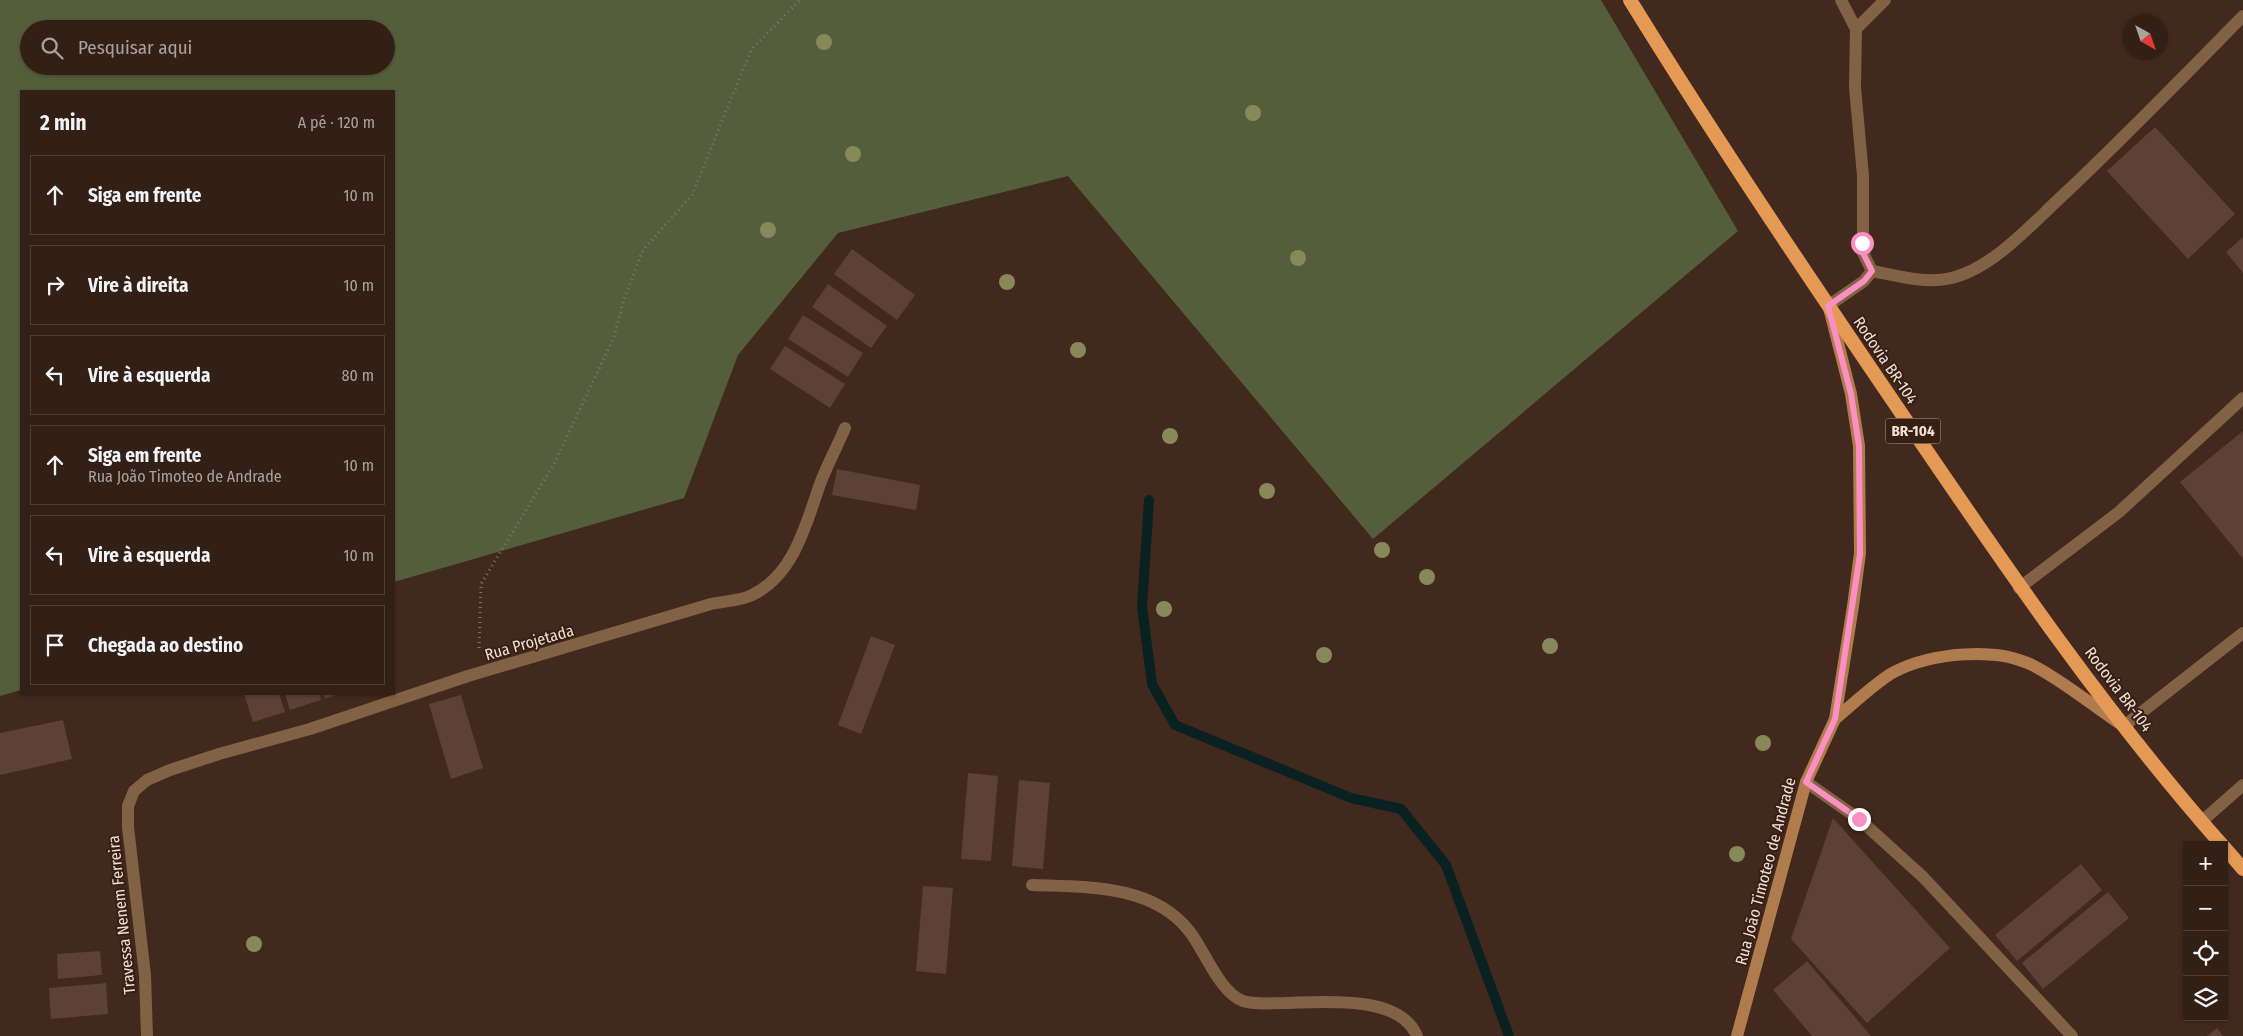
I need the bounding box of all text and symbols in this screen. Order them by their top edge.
north arrow [2123,15,2168,60]
search box [20,20,395,75]
icon: search [38,34,66,62]
text: Pesquisar aqui [78,36,192,59]
text: 2 min [40,110,87,136]
text: A pé · 120 m [298,113,375,132]
icon: ahead [41,181,69,209]
text: Siga em frente [88,184,202,207]
text: 10 m [343,186,374,205]
route start [1851,232,1874,255]
icon: right [41,271,69,299]
text: Vire à direita [88,274,189,297]
text: 10 m [343,276,374,295]
street label: Rodovia BR-104 [1850,313,1922,408]
icon: left [41,361,69,389]
text: Vire à esquerda [88,364,210,387]
text: 80 m [342,366,374,385]
road number: BR-104 [1886,418,1940,444]
text: Siga em frente [88,444,202,467]
icon: ahead [41,451,69,479]
text: 10 m [343,456,374,475]
text: Rua João Timoteo de Andrade [88,467,282,486]
icon: left [41,541,69,569]
text: Vire à esquerda [88,544,210,567]
text: 10 m [343,546,374,565]
street label: Rua Projetada [482,621,576,664]
icon: arrive [41,631,69,659]
text: Chegada ao destino [88,634,243,657]
street label: Rodovia BR-104 [2081,643,2157,735]
street label: Rua João Timoteo de Andrade [1731,775,1800,967]
route end [1848,808,1871,831]
street label: Travessa Nenem Ferreira [104,834,139,995]
map controls [2183,841,2228,1021]
button: + [2183,841,2228,886]
button: − [2183,886,2228,931]
button: locate [2183,931,2228,976]
button: layers [2183,976,2228,1021]

